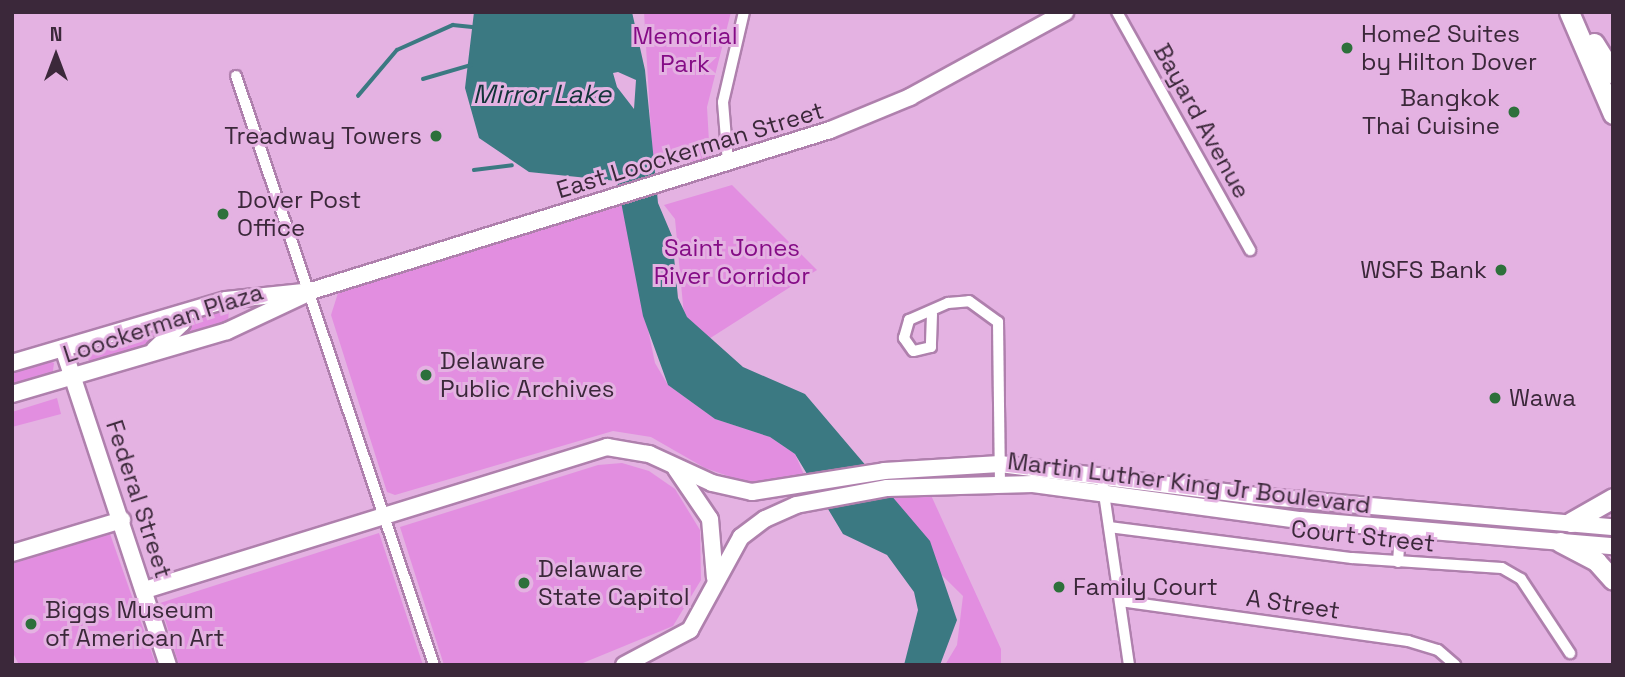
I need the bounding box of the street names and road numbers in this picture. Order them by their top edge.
street label: Bayard Avenue [1148,38,1256,204]
street label: East Loockerman Street [553,96,827,204]
street label: Loockerman Plaza [60,277,266,369]
street label: Federal Street [100,416,178,582]
street label: Martin Luther King Jr Boulevard [1006,446,1372,520]
street label: Court Street [1290,514,1436,558]
street label: A Street [1244,583,1342,625]

